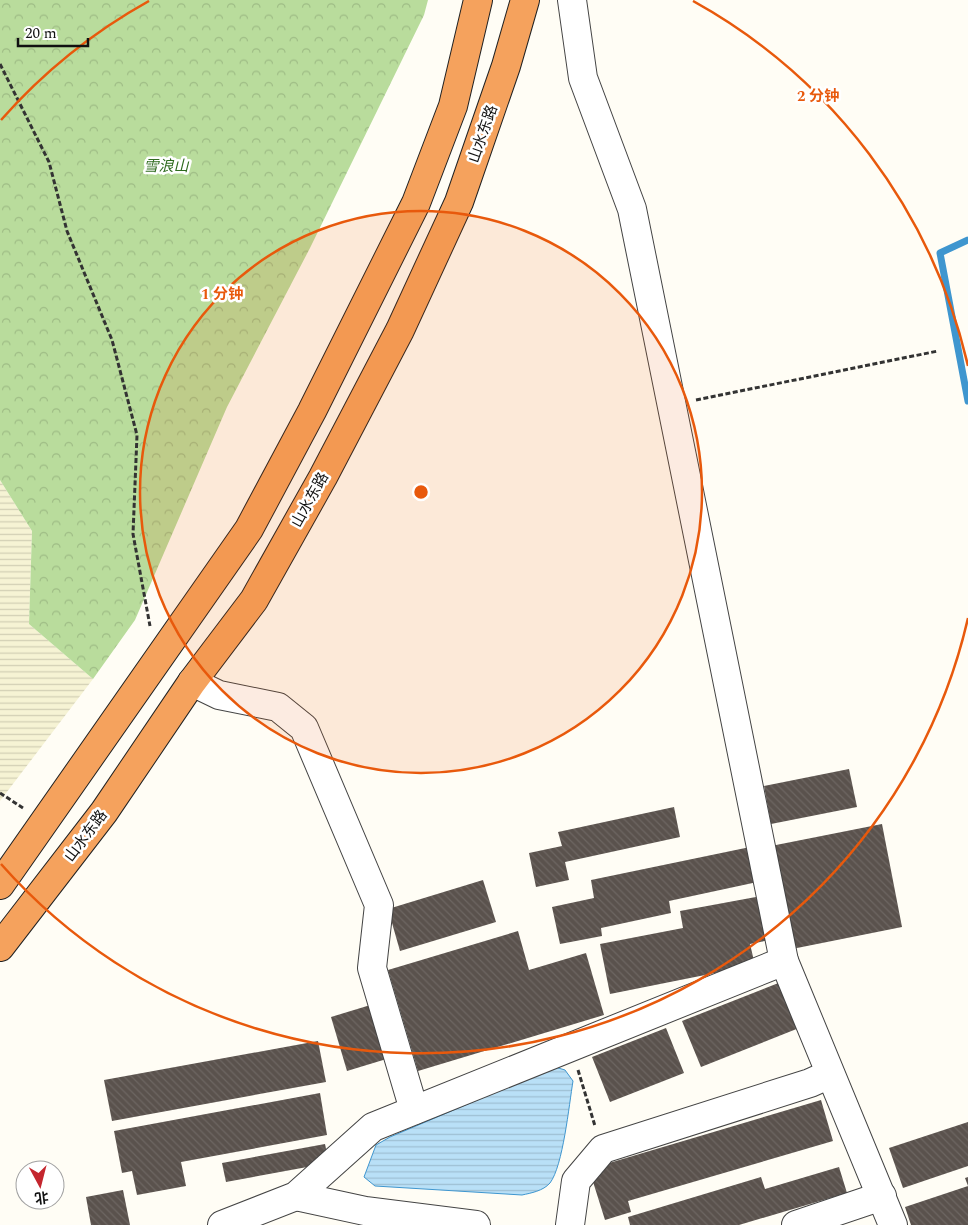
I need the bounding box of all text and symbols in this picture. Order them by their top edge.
scale bar [18,15,88,47]
text: 20 m [25,22,57,45]
text: 2 分钟 [797,85,839,108]
street label: 山水东路 [462,102,504,166]
park label: 雪浪山 [143,155,189,178]
text: 1 分钟 [201,283,243,306]
street label: 山水东路 [285,468,335,532]
centre of rings [412,483,430,501]
street label: 山水东路 [59,805,113,867]
north arrow [15,1160,65,1210]
text: 北 [33,1186,50,1209]

